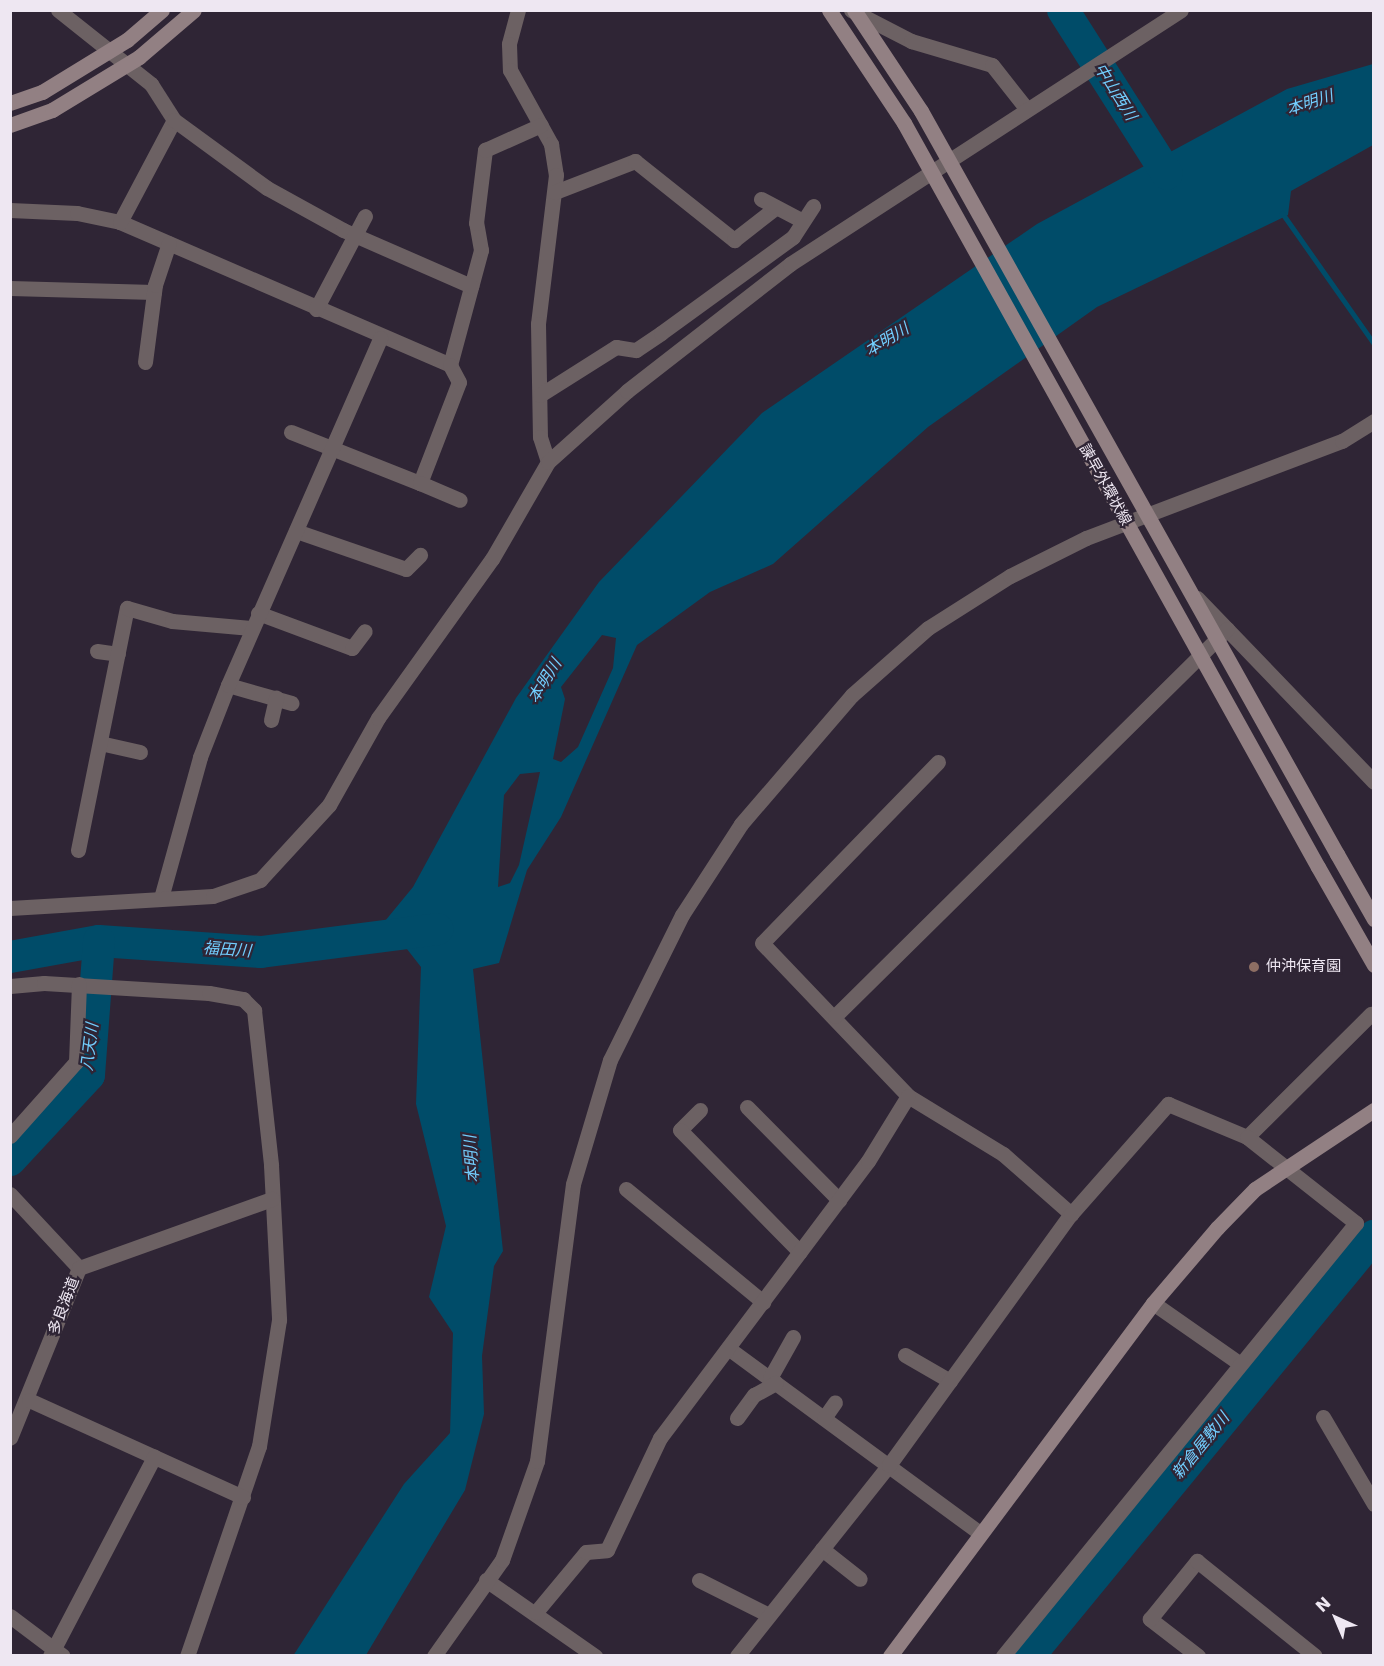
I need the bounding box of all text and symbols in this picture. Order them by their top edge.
water label: 中山西川 [1090,60,1140,124]
water label: 本明川 [1284,86,1336,120]
water label: 本明川 [861,319,913,361]
street label: 諫早外環状線 [1075,441,1135,529]
water label: 本明川 [524,656,566,706]
water label: 福田川 [202,939,252,961]
place label: 仲沖保育園 [1266,958,1341,976]
marker: 仲沖保育園 [1247,960,1261,974]
water label: 八天川 [78,1022,102,1072]
water label: 本明川 [461,1134,483,1184]
street label: 多良海道 [45,1275,83,1337]
water label: 新倉屋敷川 [1168,1409,1234,1483]
north arrow [1306,1588,1366,1648]
text: N [1312,1593,1335,1616]

